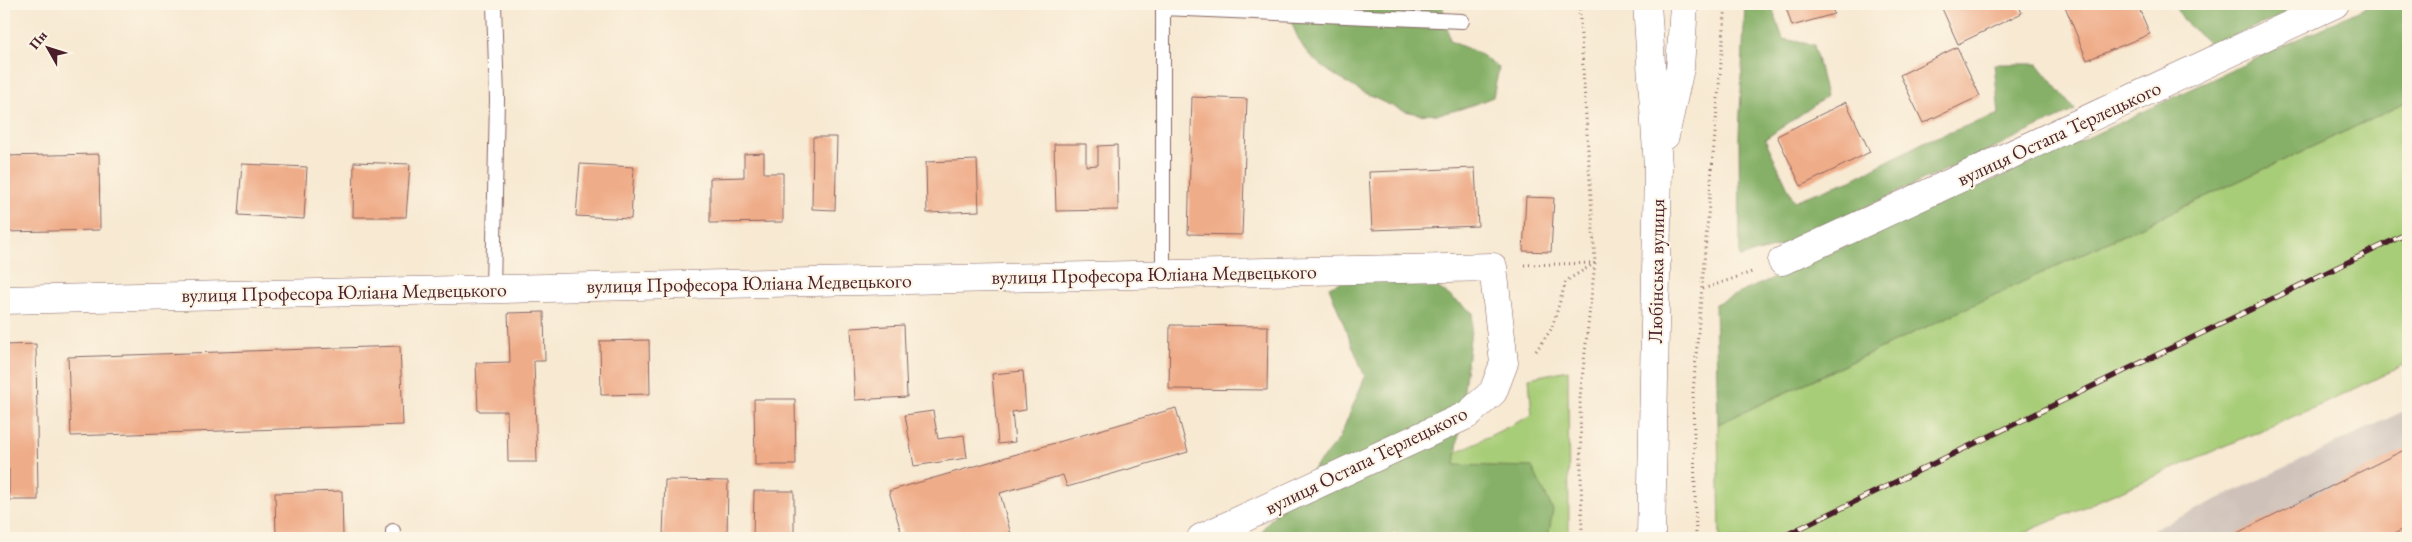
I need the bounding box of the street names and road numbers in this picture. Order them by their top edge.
street label: вулиця Остапа Терлецького [1953,74,2165,192]
street label: Любінська вулиця [1642,198,1670,344]
street label: вулиця Професора Юліана Медвецького [991,258,1317,290]
street label: вулиця Професора Юліана Медвецького [586,267,912,299]
street label: вулиця Професора Юліана Медвецького [181,276,507,308]
street label: вулиця Остапа Терлецького [1261,400,1472,520]

